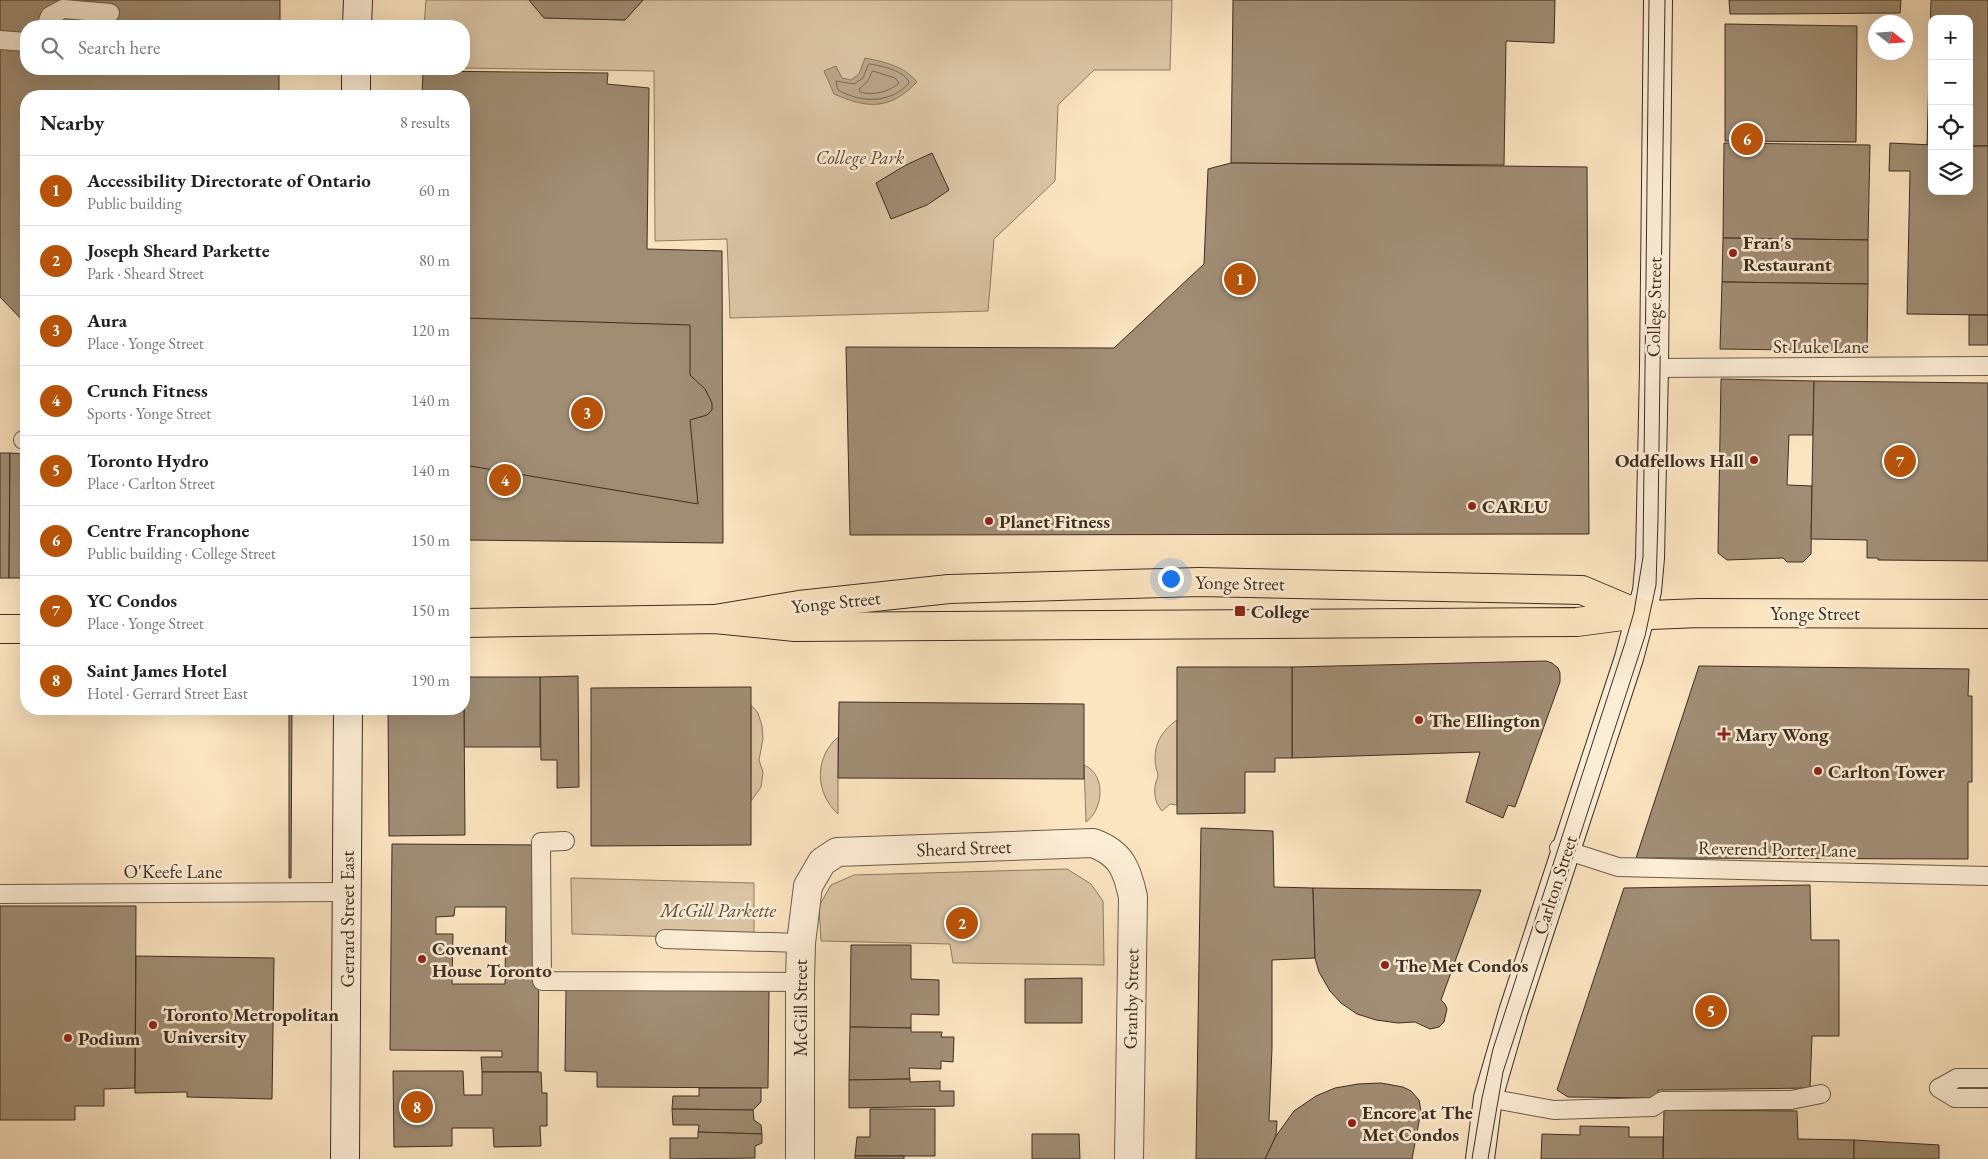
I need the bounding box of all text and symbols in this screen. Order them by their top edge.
north arrow [1868,15,1913,60]
map controls [1928,15,1973,195]
button: + [1928,15,1973,60]
search box [20,20,470,75]
icon: search [38,34,66,62]
text: Search here [78,35,160,60]
button: − [1928,60,1973,105]
button: locate [1928,105,1973,150]
text: Nearby [40,109,104,136]
text: 8 results [400,112,450,133]
pin: 6 [1731,120,1763,158]
park label: College Park [816,145,905,170]
button: layers [1928,150,1973,195]
text: Accessibility Directorate of Ontario [87,168,371,193]
text: 1 [52,180,60,201]
text: 60 m [419,180,450,201]
text: Public building [87,193,182,214]
place label: Fran's Restaurant [1743,230,1832,277]
text: Joseph Sheard Parkette [87,238,270,263]
marker: Fran's Restaurant [1727,247,1739,259]
text: 2 [52,250,60,271]
text: 80 m [419,250,450,271]
street label: College Street [1641,257,1667,357]
pin: 1 [1224,260,1256,298]
text: Park · Sheard Street [87,263,204,284]
text: Aura [87,308,127,333]
text: 3 [52,320,60,341]
text: 120 m [411,320,450,341]
text: Place · Yonge Street [87,333,204,354]
street label: St Luke Lane [1773,334,1869,359]
text: Crunch Fitness [87,378,208,403]
text: 4 [52,390,60,411]
text: 140 m [411,390,450,411]
pin: 3 [571,394,603,432]
text: Sports · Yonge Street [87,403,211,424]
pin: 7 [1884,442,1916,480]
text: Toronto Hydro [87,448,208,473]
place label: Oddfellows Hall [1615,448,1745,473]
marker: Oddfellows Hall [1748,454,1760,466]
text: 5 [52,460,60,481]
text: 140 m [411,460,450,481]
pin: 4 [489,461,521,499]
text: Place · Carlton Street [87,473,215,494]
place label: CARLU [1482,494,1549,519]
marker: CARLU [1466,500,1478,512]
place label: Planet Fitness [999,509,1110,534]
marker: Planet Fitness [983,515,995,527]
text: Centre Francophone [87,518,249,543]
text: 6 [52,530,60,551]
text: 150 m [411,530,450,551]
text: Public building · College Street [87,543,276,564]
your location [1158,566,1184,592]
street label: Yonge Street [1195,570,1285,596]
street label: Yonge Street [790,585,882,619]
text: YC Condos [87,588,177,613]
place label: College [1251,599,1310,624]
text: 7 [52,600,60,621]
text: 150 m [411,600,450,621]
street label: Yonge Street [1770,601,1860,626]
marker: College [1233,604,1247,618]
text: Place · Yonge Street [87,613,204,634]
text: Saint James Hotel [87,658,227,683]
text: 8 [52,670,60,691]
text: 190 m [411,670,450,691]
text: Hotel · Gerrard Street East [87,683,248,704]
place label: The Ellington [1429,708,1541,733]
marker: The Ellington [1413,714,1425,726]
place label: Mary Wong [1735,722,1829,747]
marker: Mary Wong [1717,727,1731,741]
place label: Carlton Tower [1828,759,1945,784]
marker: Carlton Tower [1812,765,1824,777]
street label: Carlton Street [1527,832,1583,938]
street label: Sheard Street [916,834,1012,862]
street label: Reverend Porter Lane [1698,835,1856,863]
street label: Gerrard Street East [335,851,360,987]
street label: O'Keefe Lane [124,859,222,884]
park label: McGill Parkette [659,898,777,923]
pin: 2 [946,904,978,942]
place label: Covenant House Toronto [432,936,552,983]
street label: Granby Street [1118,948,1144,1050]
marker: Covenant House Toronto [416,953,428,965]
place label: The Met Condos [1395,953,1528,978]
street label: McGill Street [788,959,813,1057]
marker: The Met Condos [1379,959,1391,971]
pin: 5 [1695,992,1727,1030]
place label: Toronto Metropolitan University [163,1002,339,1049]
marker: Toronto Metropolitan University [147,1019,159,1031]
place label: Podium [78,1026,141,1051]
marker: Podium [62,1032,74,1044]
pin: 8 [401,1088,433,1126]
place label: Encore at The Met Condos [1362,1100,1473,1147]
marker: Encore at The Met Condos [1346,1117,1358,1129]

